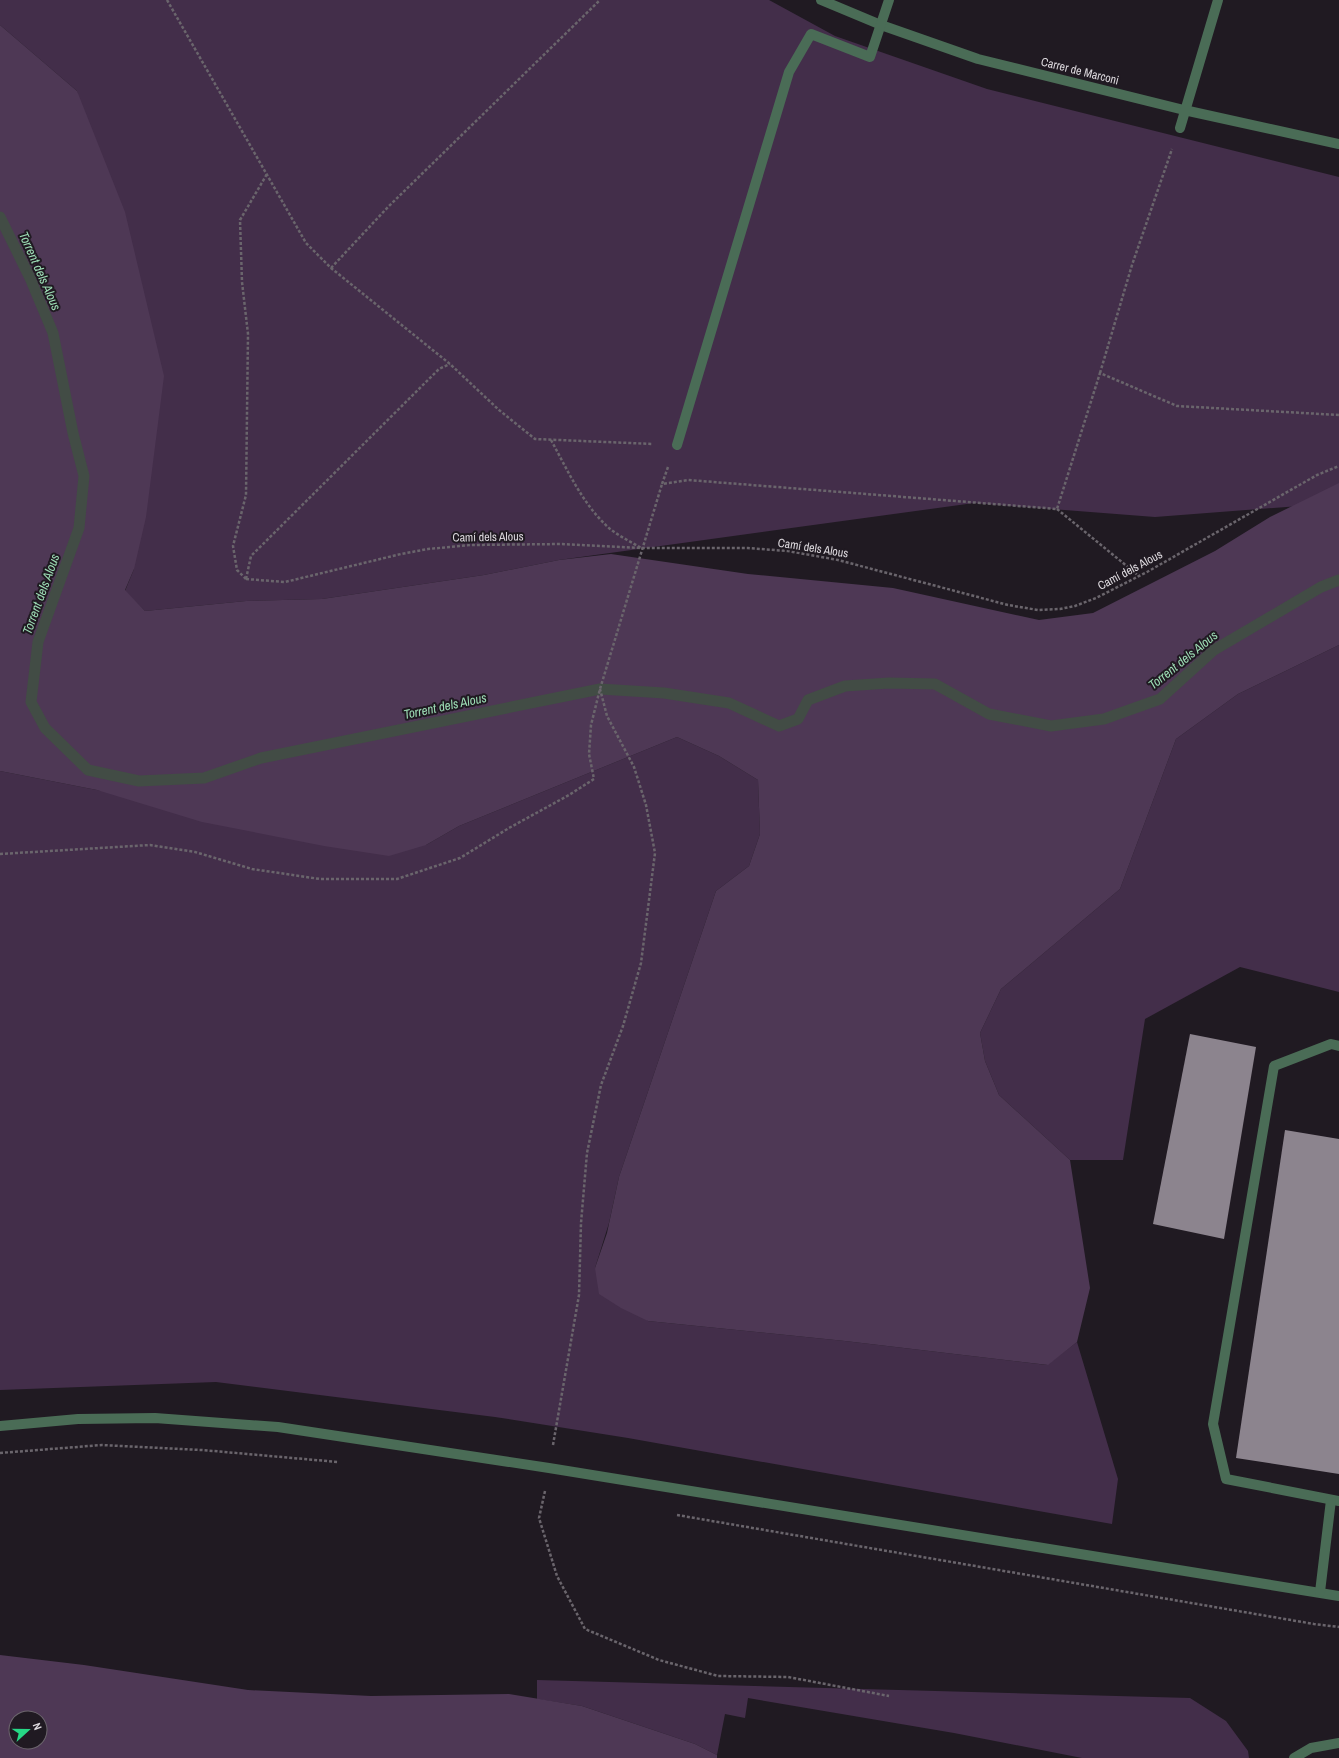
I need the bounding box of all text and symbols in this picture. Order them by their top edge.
street label: Carrer de Marconi [1039,54,1121,88]
water label: Torrent dels Alous [15,229,65,313]
street label: Camí dels Alous [452,528,524,546]
street label: Camí dels Alous [777,535,849,561]
street label: Camí dels Alous [1095,546,1165,594]
water label: Torrent dels Alous [19,551,63,637]
water label: Torrent dels Alous [1145,627,1221,693]
water label: Torrent dels Alous [402,689,488,723]
north arrow [8,1710,48,1750]
text: N [30,1721,45,1732]

